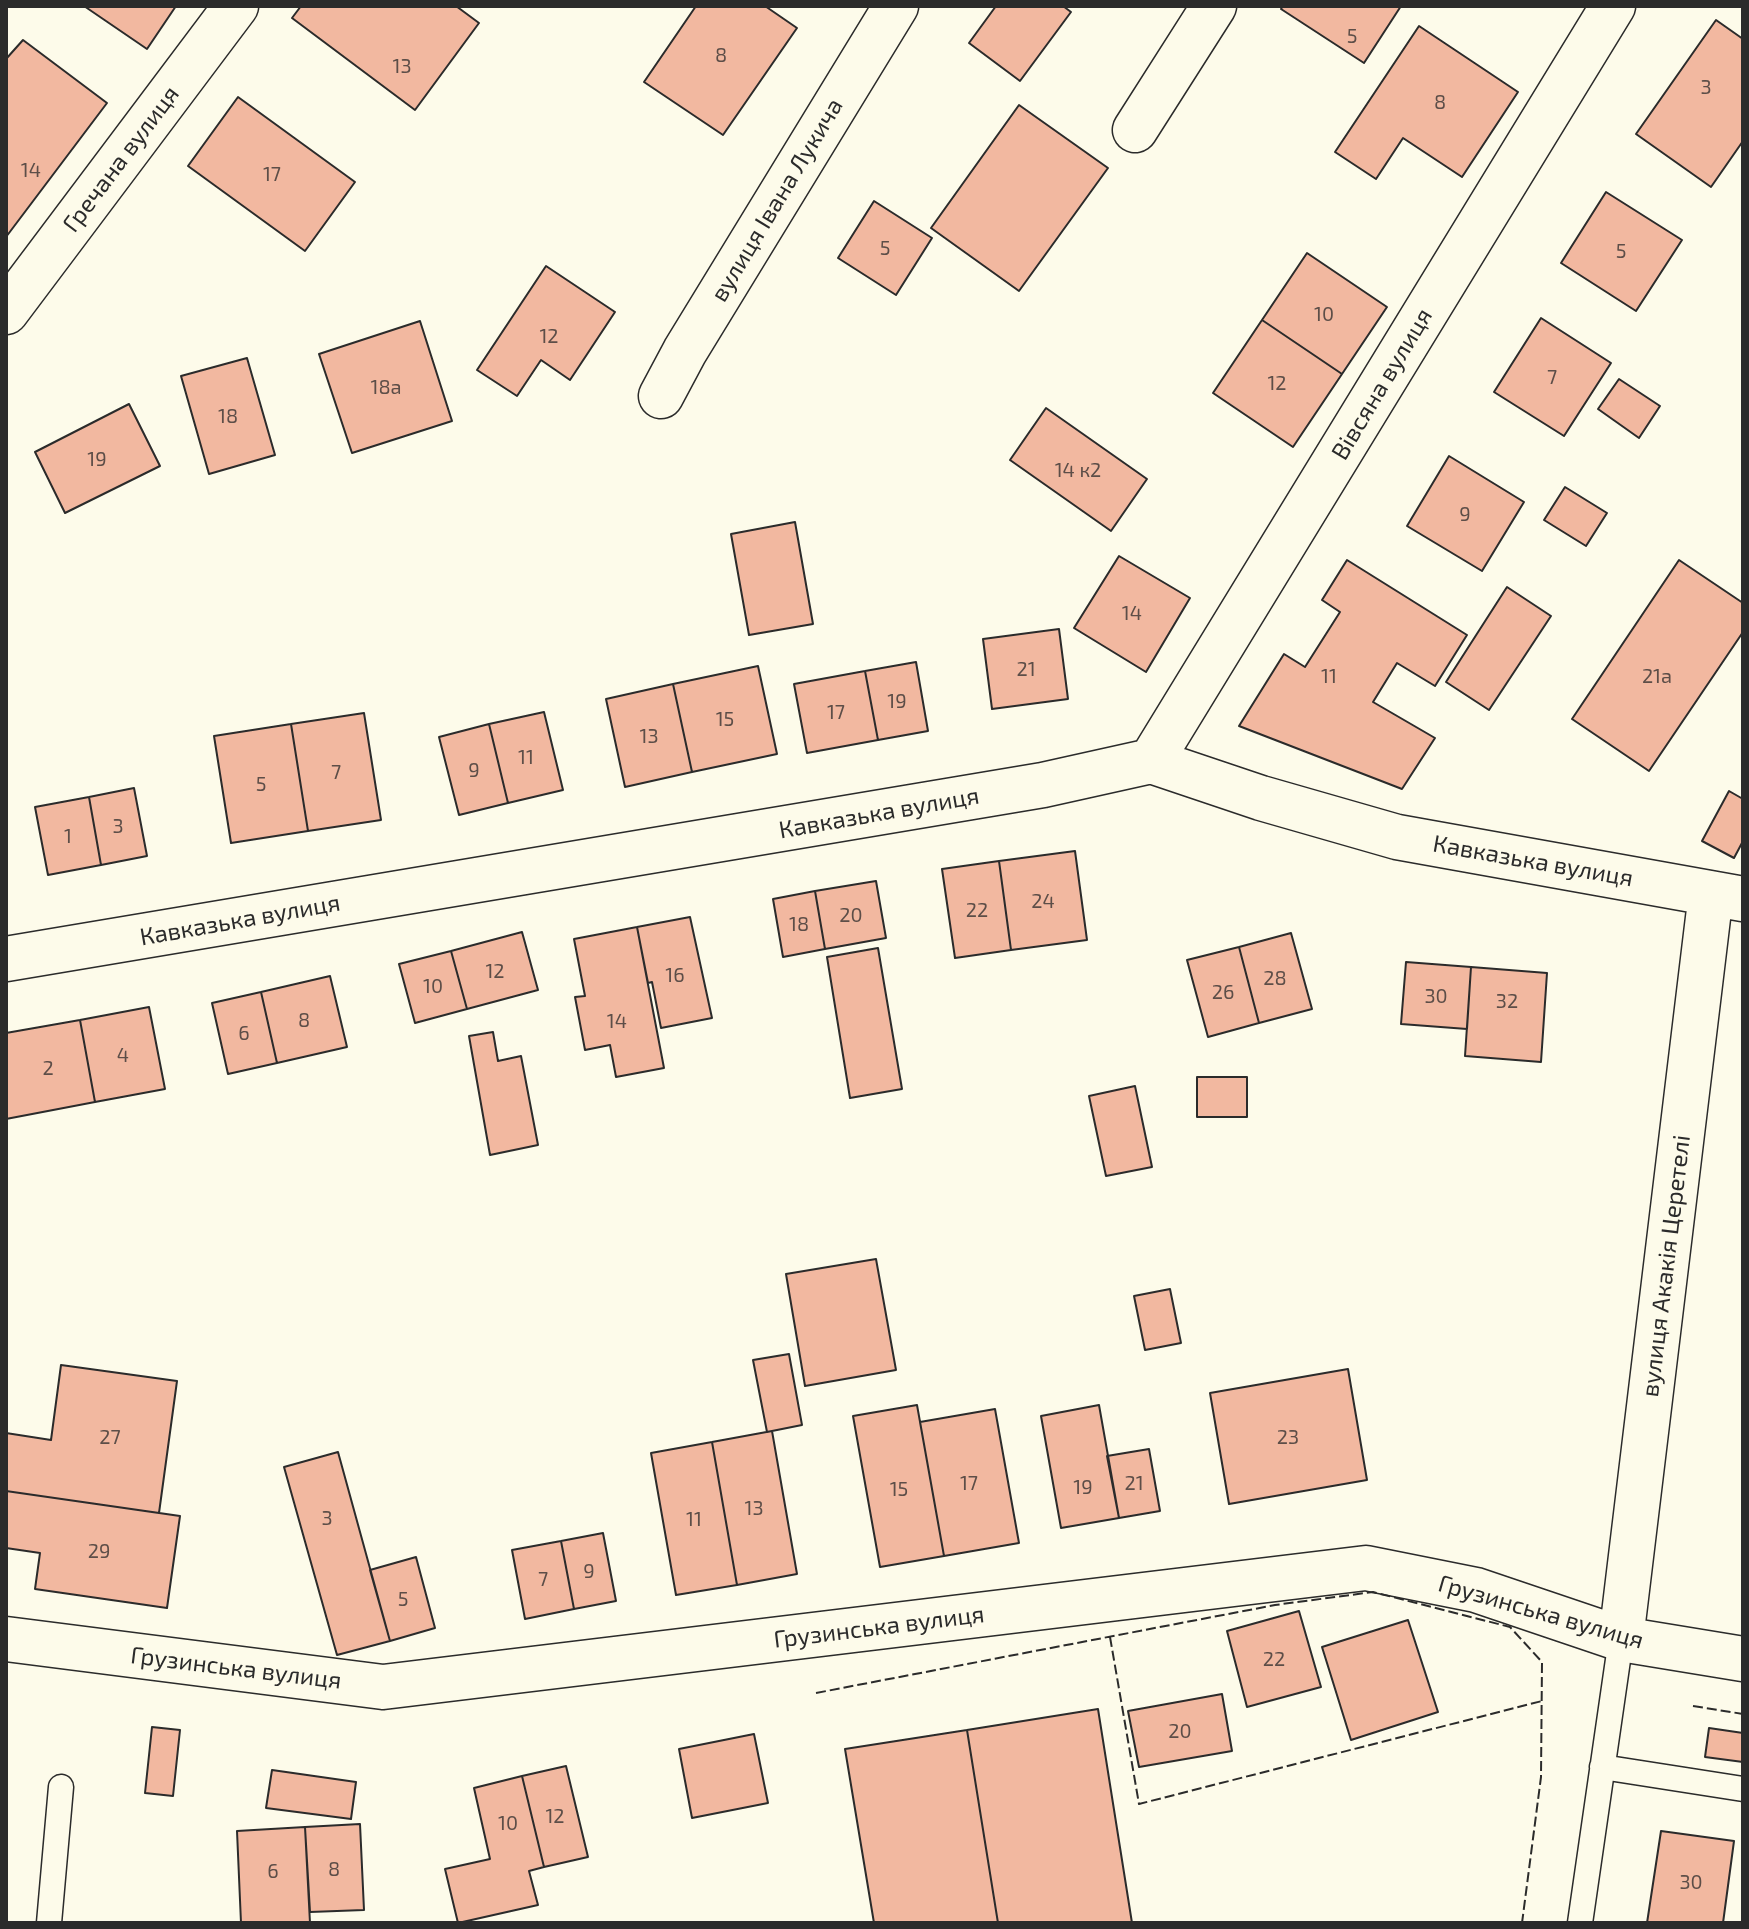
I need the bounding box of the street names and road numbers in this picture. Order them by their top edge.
street label: Гречана вулиця [57,80,185,238]
street label: вулиця Івана Лукича [705,93,849,307]
street label: Вівсяна вулиця [1325,303,1439,465]
street label: Кавказька вулиця [777,781,981,845]
street label: Кавказька вулиця [1431,829,1635,893]
street label: Кавказька вулиця [138,888,342,952]
street label: вулиця Акакія Церетелі [1636,1133,1696,1399]
street label: Грузинська вулиця [1435,1569,1647,1655]
street label: Грузинська вулиця [772,1600,986,1654]
street label: Грузинська вулиця [129,1641,343,1695]

